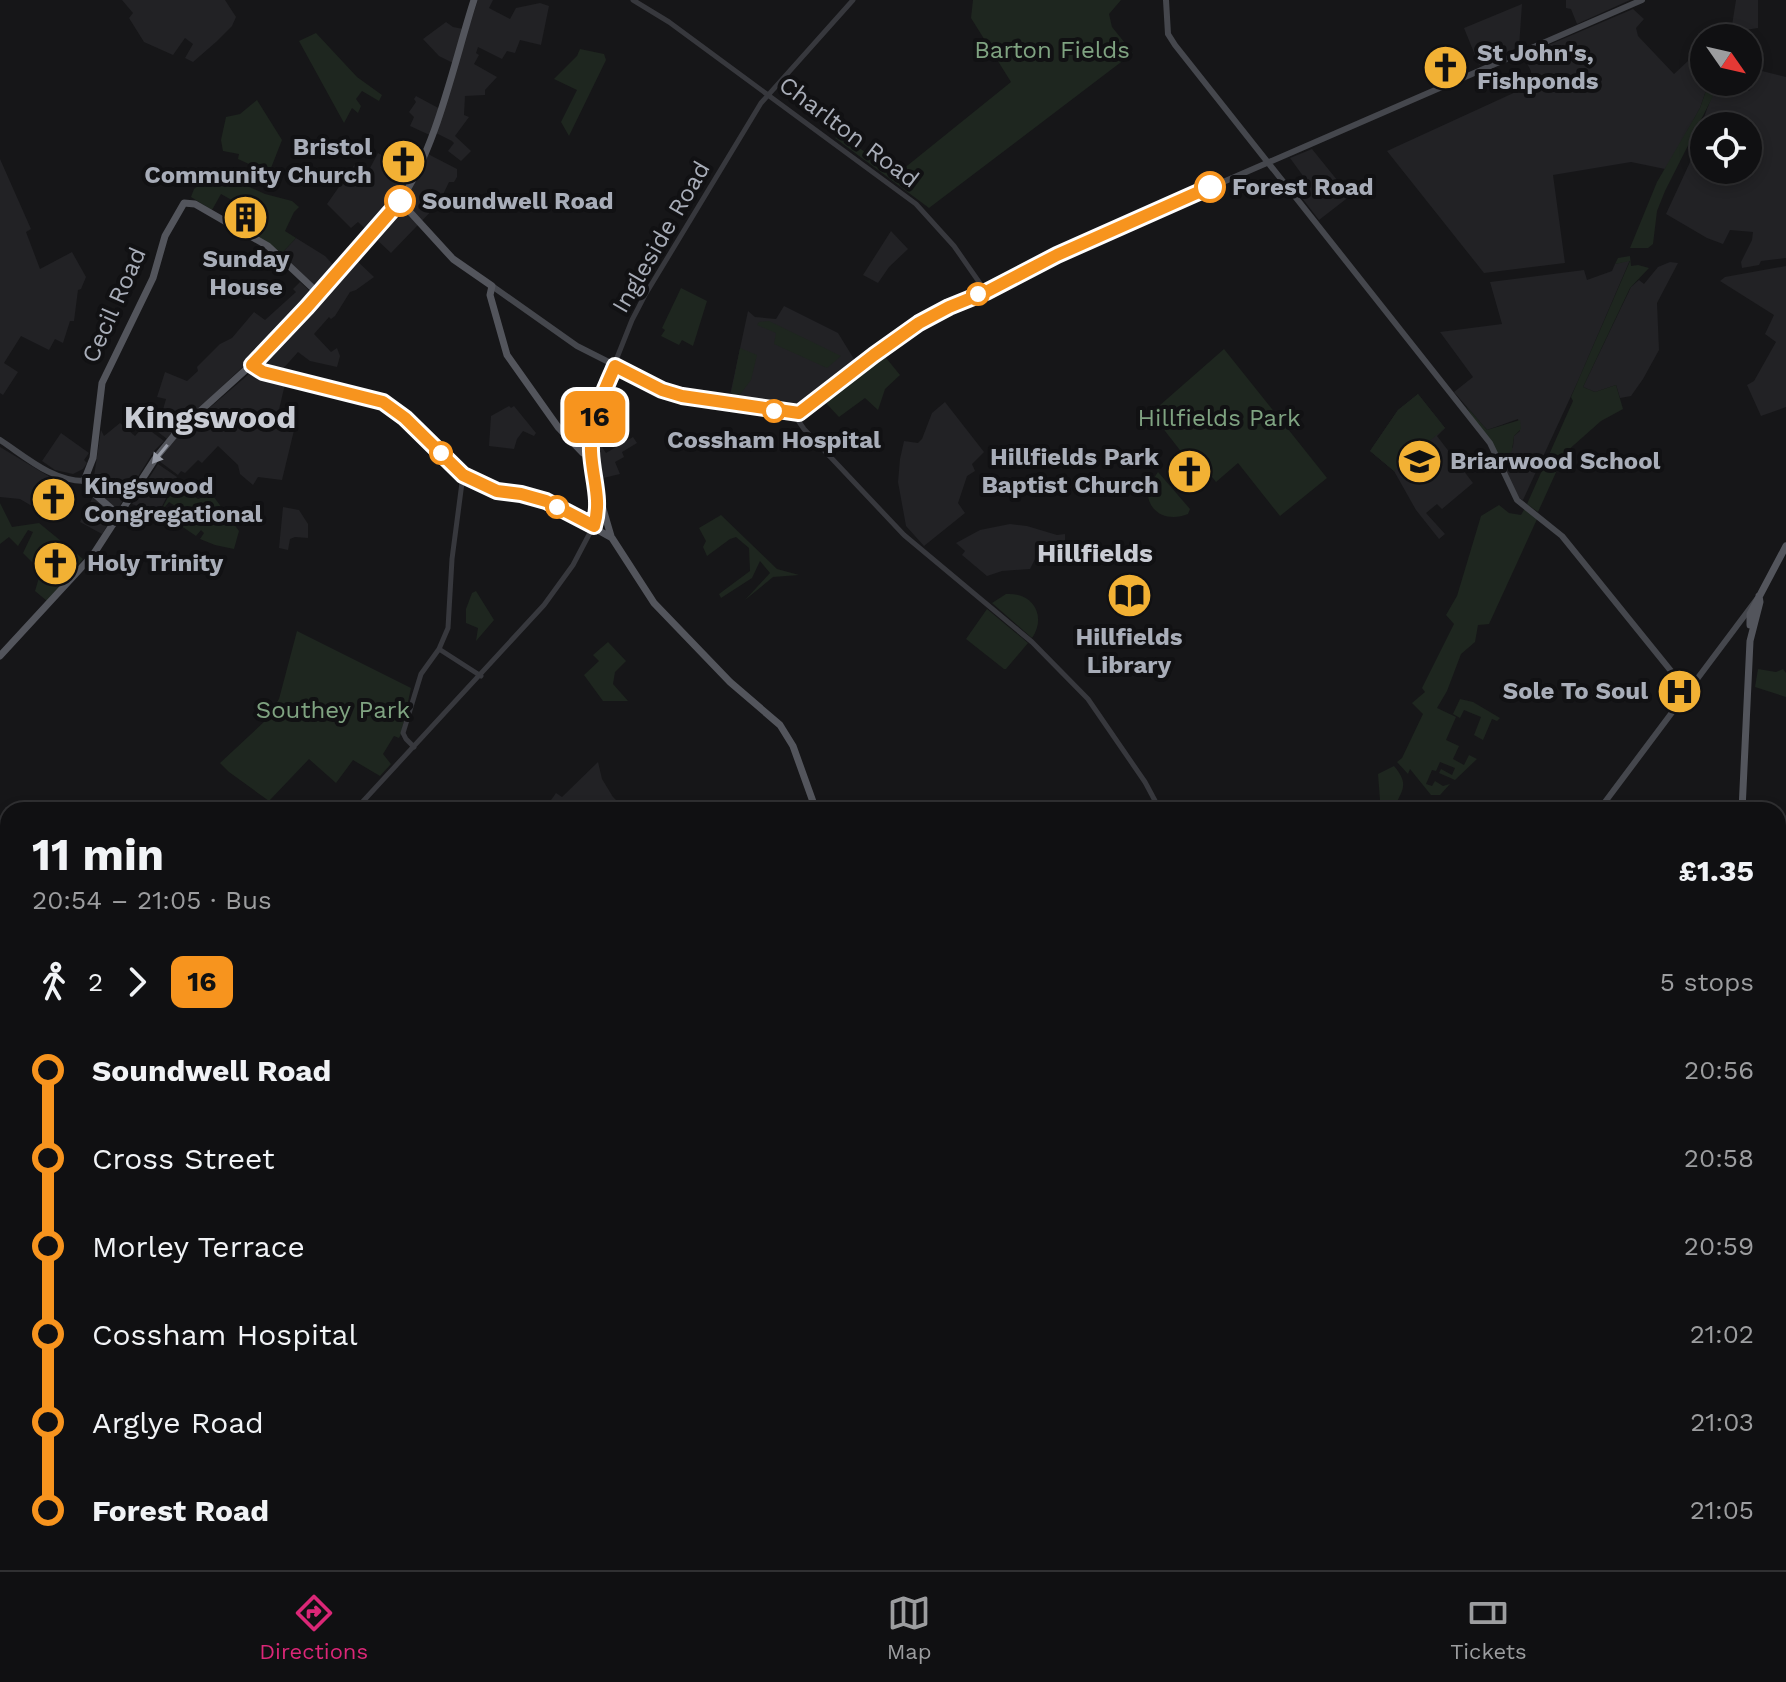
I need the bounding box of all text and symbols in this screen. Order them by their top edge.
north arrow [1690,24,1762,96]
map controls [1690,24,1762,184]
park label: Barton Fields [974,36,1130,64]
place label: St John's, Fishponds [1477,39,1599,95]
church icon: St John's, Fishponds [1422,43,1470,91]
street label: Charlton Road [774,70,924,194]
button: locate [1690,112,1762,184]
place label: Bristol Community Church [144,133,372,189]
church icon: Bristol Community Church [379,137,427,185]
street label: Ingleside Road [606,156,716,318]
marker: Forest Road [1195,172,1225,202]
place label: Forest Road [1232,173,1374,201]
marker: Soundwell Road [385,186,415,216]
place label: Soundwell Road [422,187,614,215]
building icon: Sunday House [222,193,270,241]
street label: Cecil Road [76,243,152,367]
place label: Sunday House [203,245,290,301]
unlabelled marker [967,283,989,305]
line badge: 16 [559,391,631,443]
district label: Kingswood [124,398,296,436]
text: 16 [580,400,610,433]
marker: Cossham Hospital [763,400,785,422]
park label: Hillfields Park [1137,404,1301,432]
place label: Cossham Hospital [667,426,881,454]
school or university icon: Briarwood School [1395,437,1443,485]
unlabelled marker [430,442,452,464]
place label: Hillfields Park Baptist Church [981,443,1159,499]
one-way arrow [152,444,169,464]
church icon: Hillfields Park Baptist Church [1166,447,1214,495]
place label: Briarwood School [1450,447,1661,475]
place label: Kingswood Congregational [84,472,263,528]
church icon: Kingswood Congregational [29,476,77,524]
unlabelled marker [546,496,568,518]
district label: Hillfields [1037,538,1153,568]
church icon: Holy Trinity [32,539,80,587]
place label: Holy Trinity [87,549,224,577]
library icon: Hillfields Library [1105,571,1153,619]
place label: Hillfields Library [1075,623,1183,679]
hospital icon: Sole To Soul [1655,667,1703,715]
place label: Sole To Soul [1503,677,1648,705]
park label: Southey Park [256,696,411,724]
text: 11 min [32,829,164,881]
text: £1.35 [1678,853,1754,888]
text: 20:54 – 21:05 · Bus [32,885,272,915]
icon: walk [32,960,76,1004]
icon: forward [115,960,159,1004]
text: 16 [187,965,217,998]
text: 2 [88,967,103,997]
text: 5 stops [1660,967,1754,997]
text: Soundwell Road [92,1053,331,1088]
text: 20:56 [1684,1055,1754,1085]
text: Cross Street [92,1141,275,1176]
text: 20:58 [1684,1143,1754,1173]
text: Morley Terrace [92,1229,305,1264]
text: 20:59 [1684,1231,1754,1261]
text: Cossham Hospital [92,1317,358,1352]
text: 21:02 [1690,1319,1754,1349]
text: Arglye Road [92,1405,264,1440]
text: 21:03 [1690,1407,1754,1437]
text: Forest Road [92,1493,269,1528]
text: 21:05 [1690,1495,1754,1525]
tab: Directions [259,1591,368,1664]
tab: Map [887,1591,932,1664]
tab: Tickets [1450,1591,1527,1664]

